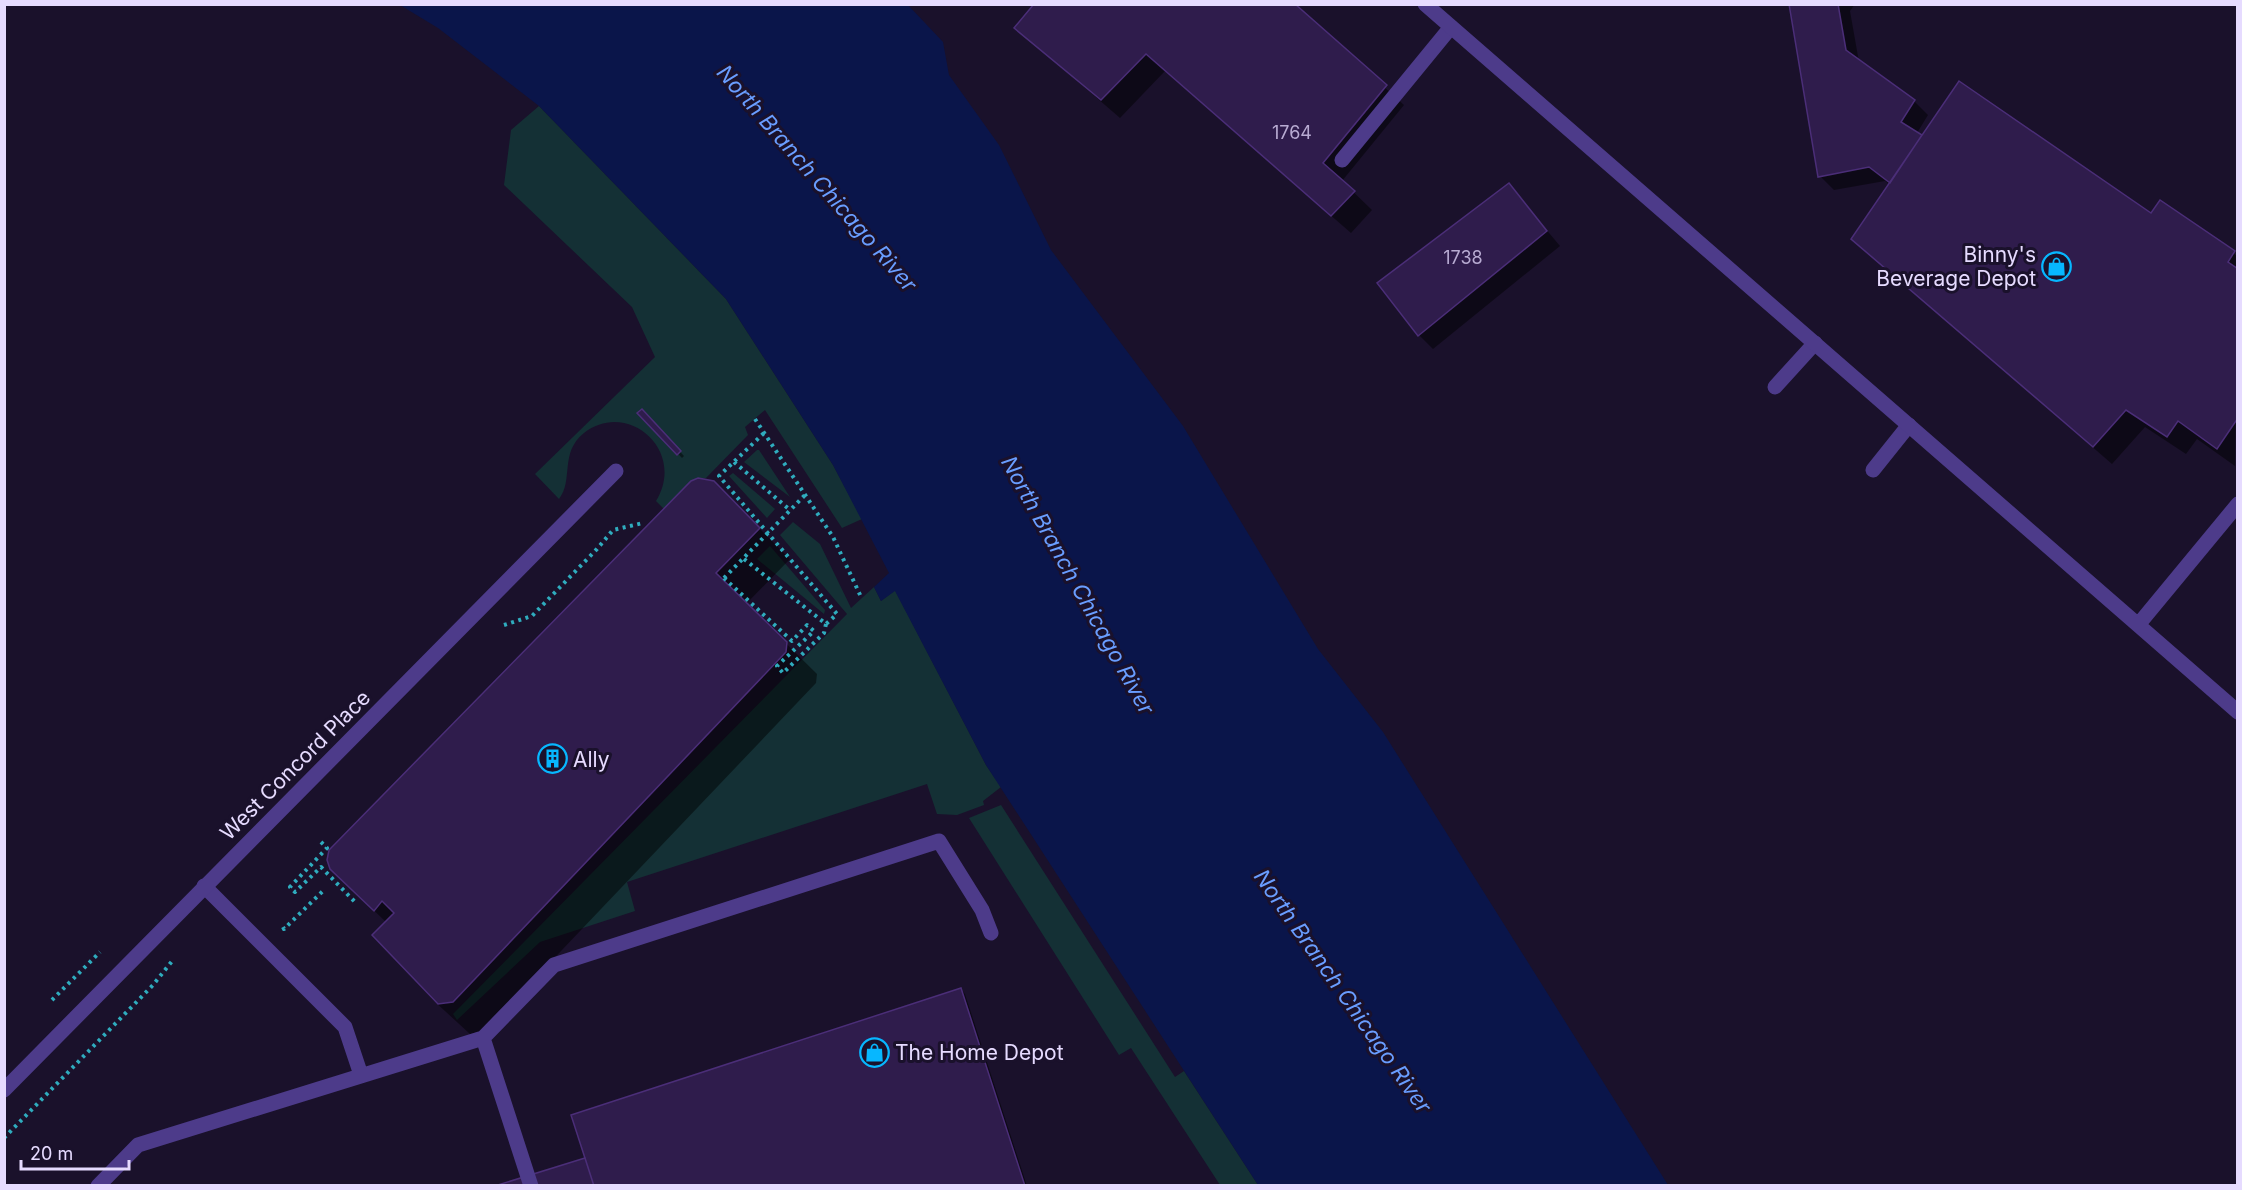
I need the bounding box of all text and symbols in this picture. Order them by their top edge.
water label: North Branch Chicago River [712,60,923,297]
house number: 1764 [1272,122,1312,143]
place label: Binny's Beverage Depot [1876,242,2036,291]
house number: 1738 [1443,247,1483,268]
shop icon: Binny's Beverage Depot [2041,250,2073,282]
water label: North Branch Chicago River [996,451,1160,719]
street label: West Concord Place [215,685,375,845]
building icon: Ally [536,743,568,775]
place label: Ally [573,747,610,772]
water label: North Branch Chicago River [1249,864,1438,1118]
shop icon: The Home Depot [858,1036,890,1068]
place label: The Home Depot [895,1040,1064,1065]
scale bar [21,1133,129,1171]
text: 20 m [30,1143,73,1164]

